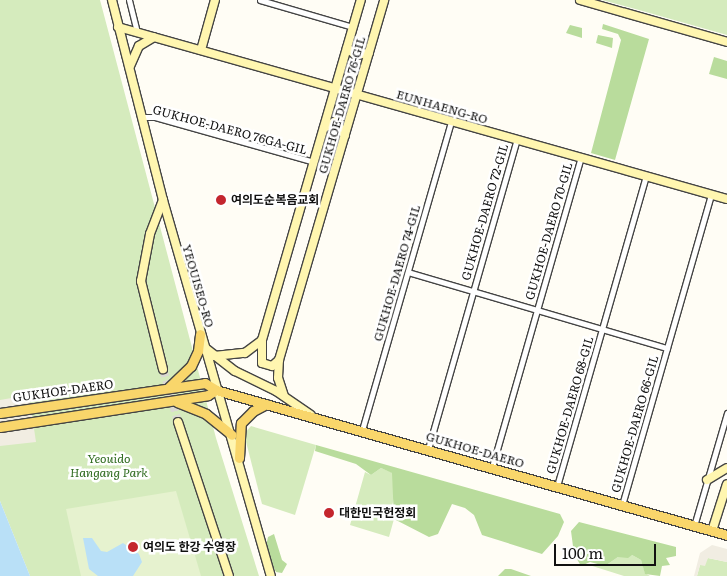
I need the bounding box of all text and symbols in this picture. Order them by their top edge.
street label: GUKHOE-DAERO 76-GIL [316,35,368,175]
street label: EUNHAENG-RO [395,87,489,127]
street label: GUKHOE-DAERO 76GA-GIL [151,102,309,158]
street label: GUKHOE-DAERO 72-GIL [459,142,511,282]
street label: GUKHOE-DAERO 70-GIL [522,161,576,301]
place label: 여의도순복음교회 [231,193,319,207]
marker: 여의도순복음교회 [215,194,227,206]
street label: GUKHOE-DAERO 74-GIL [371,203,423,343]
street label: YEOUISEO-RO [179,243,217,329]
street label: GUKHOE-DAERO 68-GIL [543,334,597,476]
street label: GUKHOE-DAERO 66-GIL [608,354,662,494]
street label: GUKHOE-DAERO [12,377,114,405]
street label: GUKHOE-DAERO [424,429,526,471]
park label: Yeouido Hangang Park [70,452,148,480]
place label: 대한민국헌정회 [339,506,416,520]
marker: 대한민국헌정회 [323,507,335,519]
scale bar [557,534,660,566]
place label: 여의도 한강 수영장 [143,540,236,554]
marker: 여의도 한강 수영장 [127,541,139,553]
text: 100 m [562,541,603,564]

